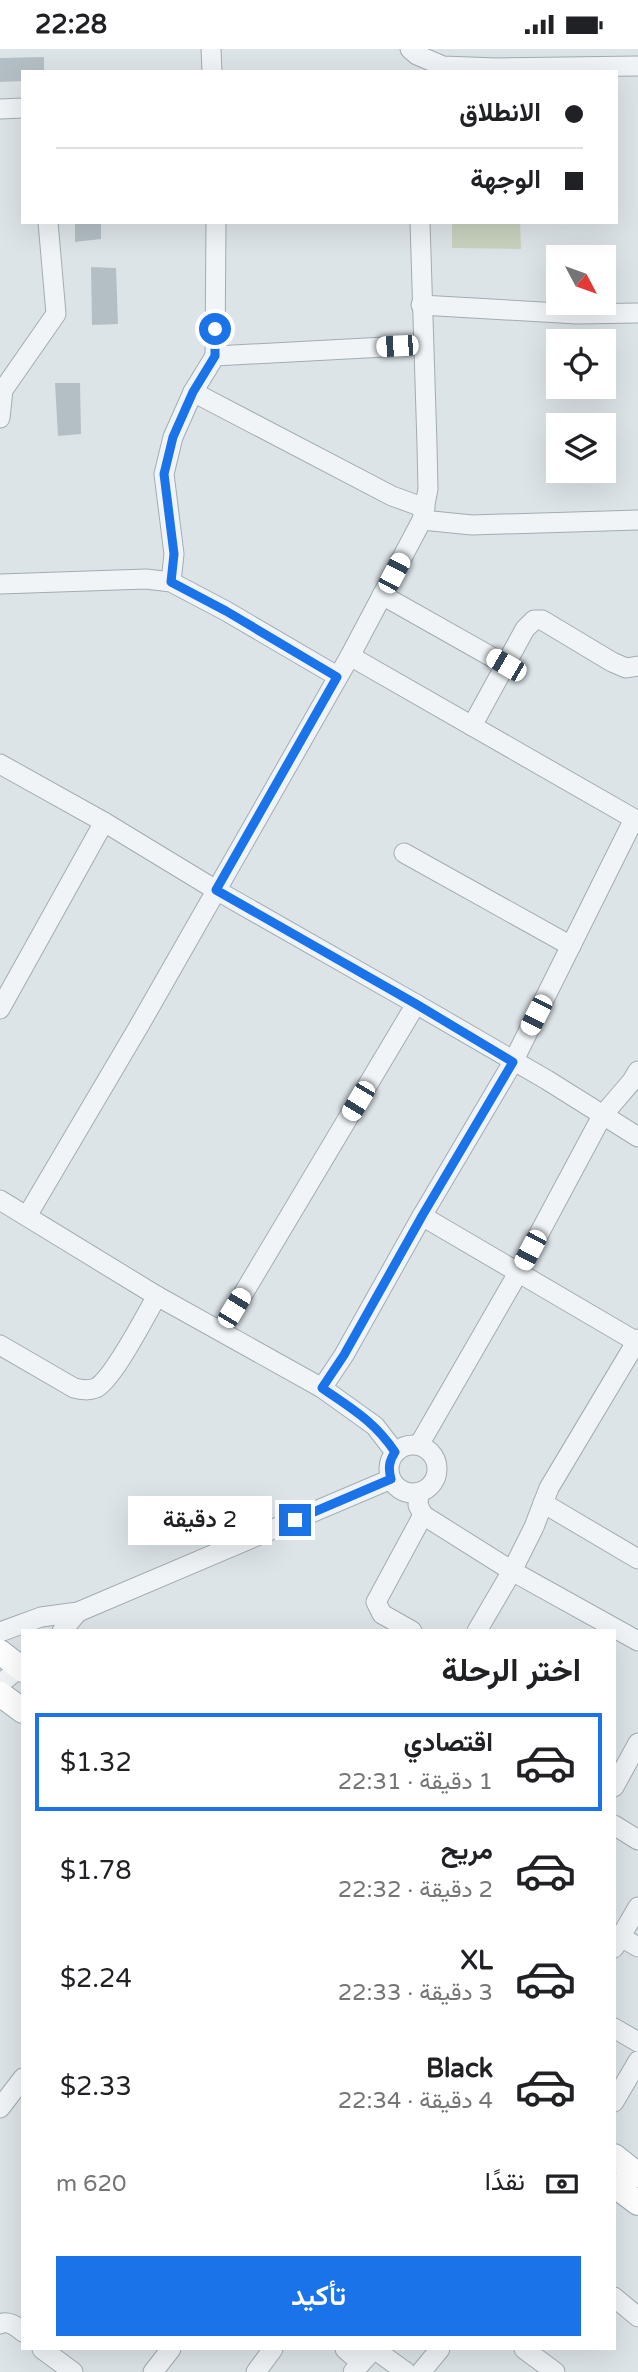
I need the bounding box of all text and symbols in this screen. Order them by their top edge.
text: 22:28 [35,9,107,40]
text: الانطلاق [459,97,541,128]
text: الوجهة [470,164,541,195]
north arrow [546,245,616,315]
map controls [546,245,616,483]
route start [199,313,231,345]
button: locate [546,329,616,399]
car [376,334,419,358]
button: layers [546,413,616,483]
car [375,550,414,596]
car [483,645,530,685]
car [518,992,555,1038]
car [339,1078,378,1124]
car [511,1227,550,1273]
car [215,1285,254,1331]
callout: 2 دقيقة [127,1495,270,1545]
route end [279,1504,311,1536]
text: 2 دقيقة [163,1506,237,1534]
text: اختر الرحلة [441,1652,581,1690]
text: اقتصادي [404,1727,493,1758]
icon: car [514,1731,577,1794]
text: $1.32 [60,1747,132,1778]
text: 1 دقيقة · 22:31 [338,1768,493,1796]
text: مريح [441,1835,493,1866]
icon: car [514,1839,577,1902]
text: $1.78 [60,1855,132,1886]
text: 2 دقيقة · 22:32 [338,1876,493,1904]
text: XL [461,1945,493,1976]
icon: car [514,1947,577,2010]
text: $2.24 [60,1963,132,1994]
text: 3 دقيقة · 22:33 [338,1979,493,2007]
text: Black [426,2053,493,2084]
icon: car [514,2055,577,2118]
text: $2.33 [60,2071,132,2102]
text: 4 دقيقة · 22:34 [338,2087,493,2115]
icon: cash [543,2165,581,2203]
text: نقدًا [485,2166,525,2197]
text: 620 m [56,2170,126,2198]
button: تأكيد [56,2256,581,2336]

